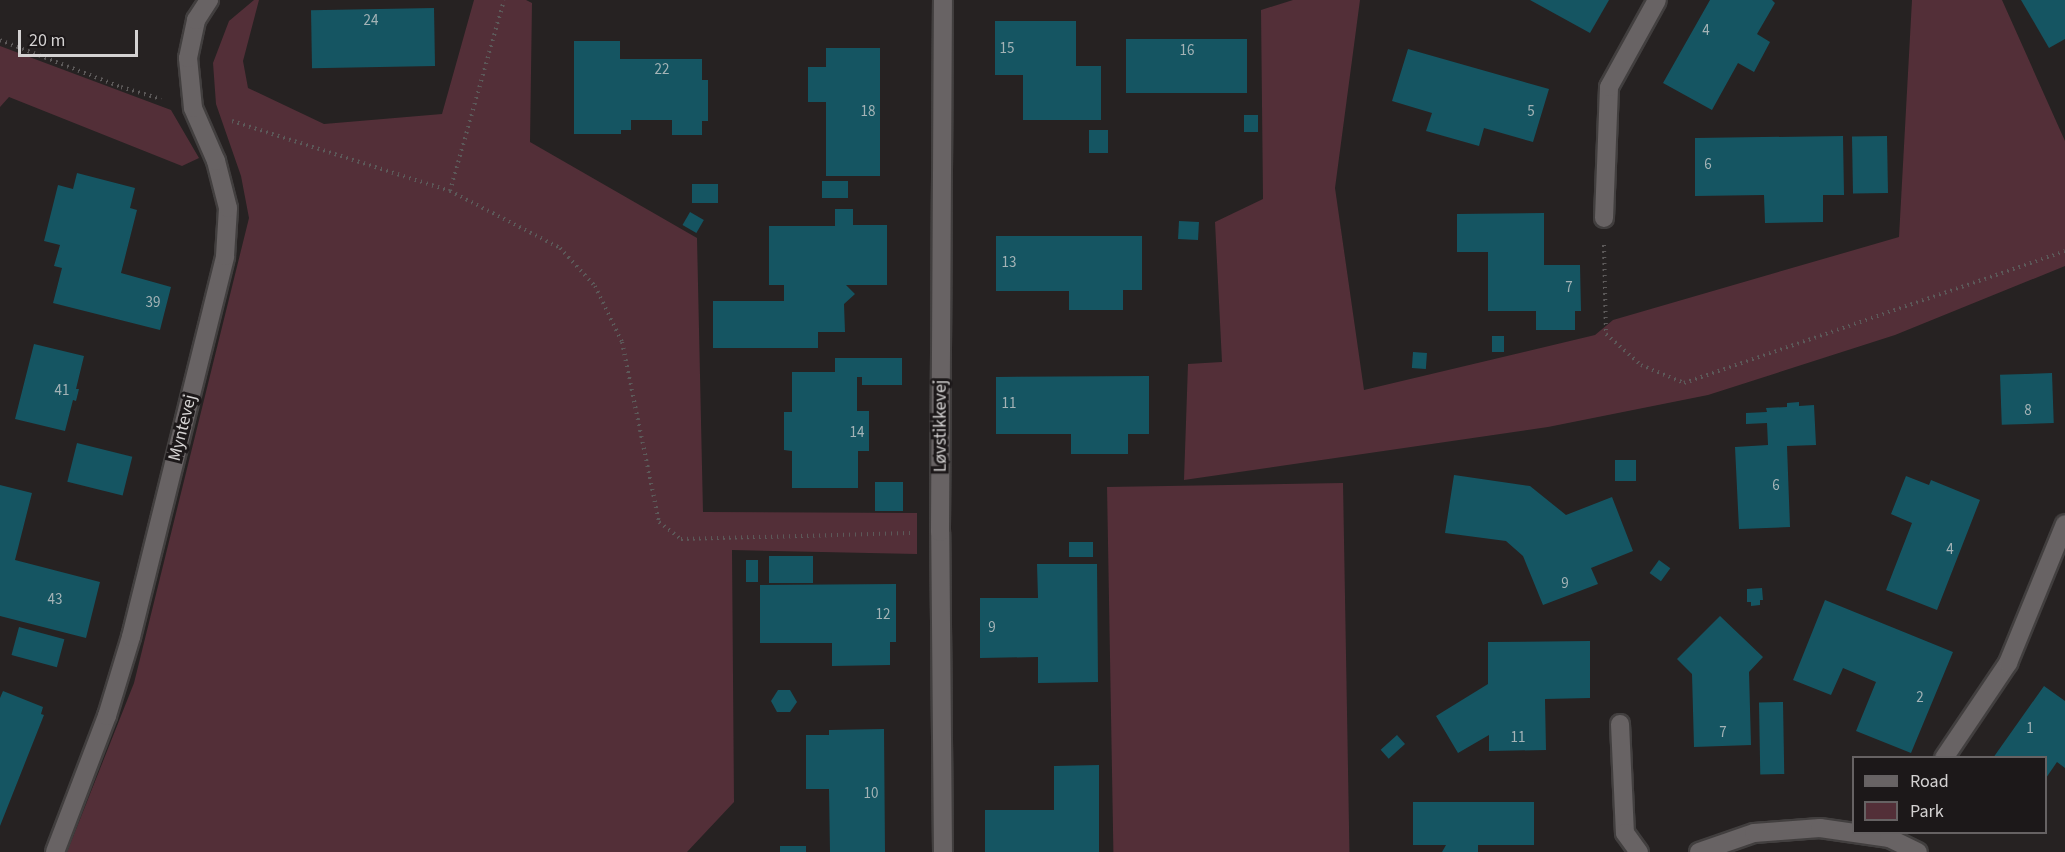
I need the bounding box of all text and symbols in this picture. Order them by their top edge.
house number: 24 [364,12,378,30]
scale bar [21,18,141,56]
house number: 4 [1702,22,1710,40]
text: 20 m [29,28,65,53]
house number: 15 [1000,40,1014,58]
house number: 16 [1180,42,1194,60]
house number: 22 [655,61,669,79]
house number: 18 [861,103,875,121]
house number: 5 [1527,103,1535,121]
house number: 6 [1704,156,1712,174]
house number: 13 [1002,254,1016,272]
house number: 7 [1565,279,1573,297]
house number: 39 [146,294,160,312]
street label: Løvstikkevej [930,380,952,472]
house number: 41 [55,382,69,400]
street label: Myntevej [164,392,202,464]
house number: 11 [1002,395,1016,413]
house number: 8 [2024,402,2032,420]
house number: 14 [850,424,864,442]
house number: 6 [1772,477,1780,495]
house number: 4 [1946,541,1954,559]
house number: 9 [1561,575,1569,593]
house number: 43 [48,591,62,609]
house number: 12 [876,606,890,624]
house number: 9 [988,619,996,637]
house number: 2 [1916,689,1924,707]
house number: 1 [2026,720,2034,738]
house number: 7 [1719,724,1727,742]
house number: 11 [1511,729,1525,747]
legend [1852,756,2047,834]
text: Road [1910,769,1949,794]
house number: 10 [864,785,878,803]
text: Park [1910,799,1944,824]

